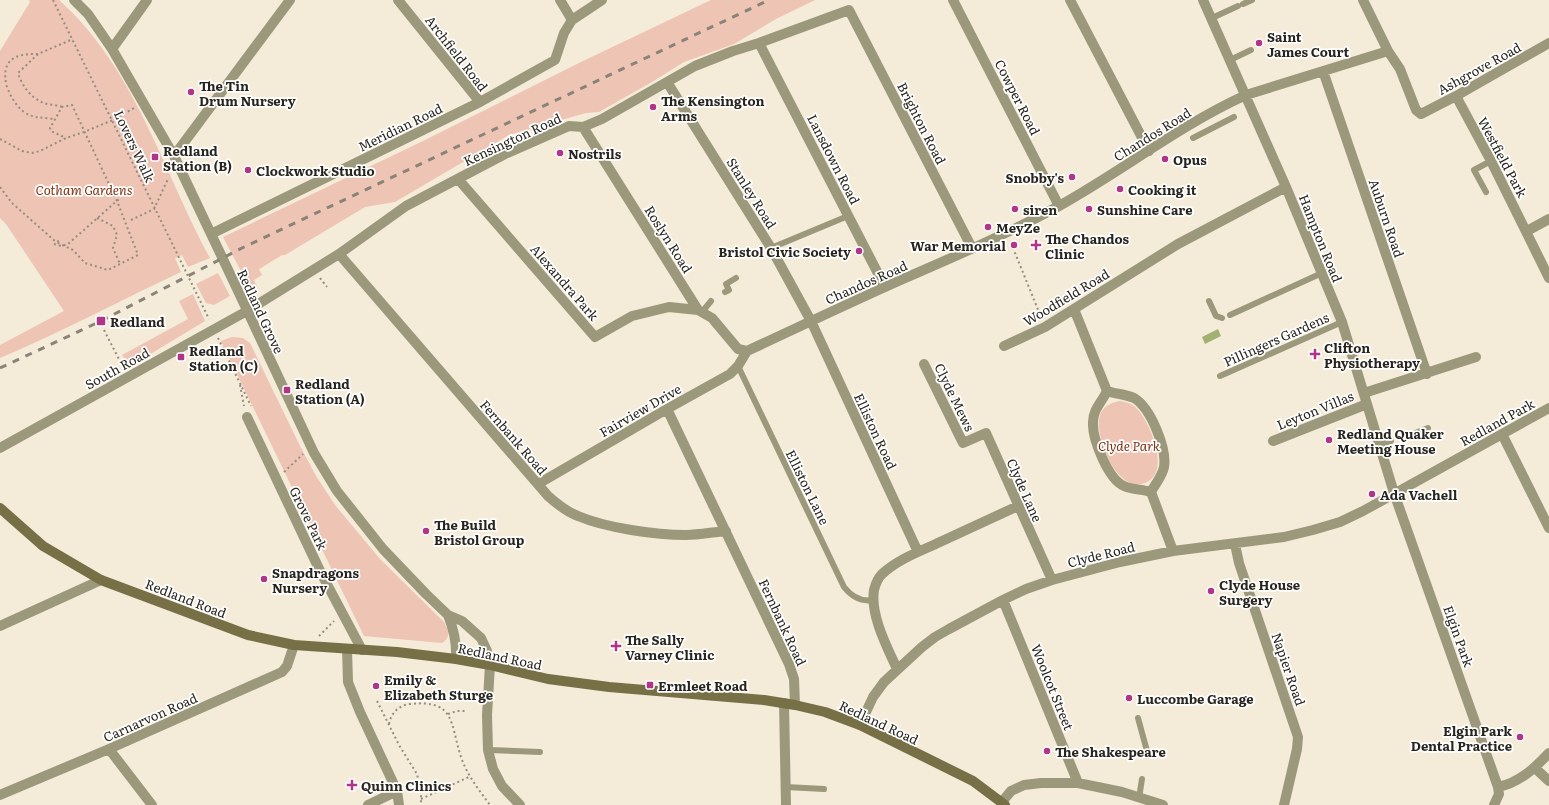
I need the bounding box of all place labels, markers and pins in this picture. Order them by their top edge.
place label: Saint James Court [1267,27,1350,61]
marker: Saint James Court [1254,38,1264,48]
place label: The Tin Drum Nursery [199,76,296,110]
marker: The Tin Drum Nursery [186,87,196,97]
place label: The Kensington Arms [661,91,764,125]
marker: The Kensington Arms [648,102,658,112]
place label: Redland Station (B) [163,141,232,175]
place label: Nostrils [568,144,622,163]
marker: Nostrils [555,148,565,158]
place label: Opus [1173,150,1207,169]
marker: Redland Station (B) [150,152,160,162]
marker: Opus [1160,154,1170,164]
place label: Clockwork Studio [256,161,375,180]
marker: Clockwork Studio [243,165,253,175]
place label: Snobby's [1006,168,1065,187]
marker: Snobby's [1067,172,1077,182]
place label: Cooking it [1128,180,1197,199]
marker: Cooking it [1115,184,1125,194]
place label: siren [1023,200,1057,219]
place label: Sunshine Care [1097,200,1193,219]
marker: siren [1010,204,1020,214]
marker: Sunshine Care [1084,204,1094,214]
place label: MeyZe [996,218,1040,237]
marker: MeyZe [983,222,993,232]
place label: The Chandos Clinic [1045,229,1129,263]
place label: War Memorial [910,236,1006,255]
marker: The Chandos Clinic [1030,239,1042,251]
marker: War Memorial [1009,240,1019,250]
place label: Bristol Civic Society [718,242,851,261]
marker: Bristol Civic Society [854,246,864,256]
place label: Redland [110,312,165,331]
marker: Redland [95,315,107,327]
place label: Clifton Physiotherapy [1324,338,1420,372]
place label: Redland Station (C) [189,341,258,375]
marker: Clifton Physiotherapy [1309,348,1321,360]
marker: Redland Station (C) [176,352,186,362]
place label: Redland Station (A) [295,374,365,408]
marker: Redland Station (A) [282,385,292,395]
place label: Redland Quaker Meeting House [1337,424,1444,458]
marker: Redland Quaker Meeting House [1324,435,1334,445]
place label: Ada Vachell [1380,485,1458,504]
marker: Ada Vachell [1367,489,1377,499]
place label: The Build Bristol Group [434,515,525,549]
marker: The Build Bristol Group [421,526,431,536]
place label: Snapdragons Nursery [272,563,359,597]
marker: Snapdragons Nursery [259,574,269,584]
place label: Clyde House Surgery [1219,575,1300,609]
marker: Clyde House Surgery [1206,586,1216,596]
place label: The Sally Varney Clinic [625,630,714,664]
marker: The Sally Varney Clinic [610,640,622,652]
place label: Emily & Elizabeth Sturge [384,670,493,704]
place label: Ermleet Road [658,676,748,695]
marker: Ermleet Road [645,680,655,690]
marker: Emily & Elizabeth Sturge [371,681,381,691]
place label: Luccombe Garage [1137,689,1254,708]
marker: Luccombe Garage [1124,693,1134,703]
place label: Elgin Park Dental Practice [1411,721,1512,755]
marker: Elgin Park Dental Practice [1515,732,1525,742]
place label: The Shakespeare [1055,742,1166,761]
marker: The Shakespeare [1042,746,1052,756]
place label: Quinn Clinics [361,776,452,795]
marker: Quinn Clinics [346,779,358,791]

